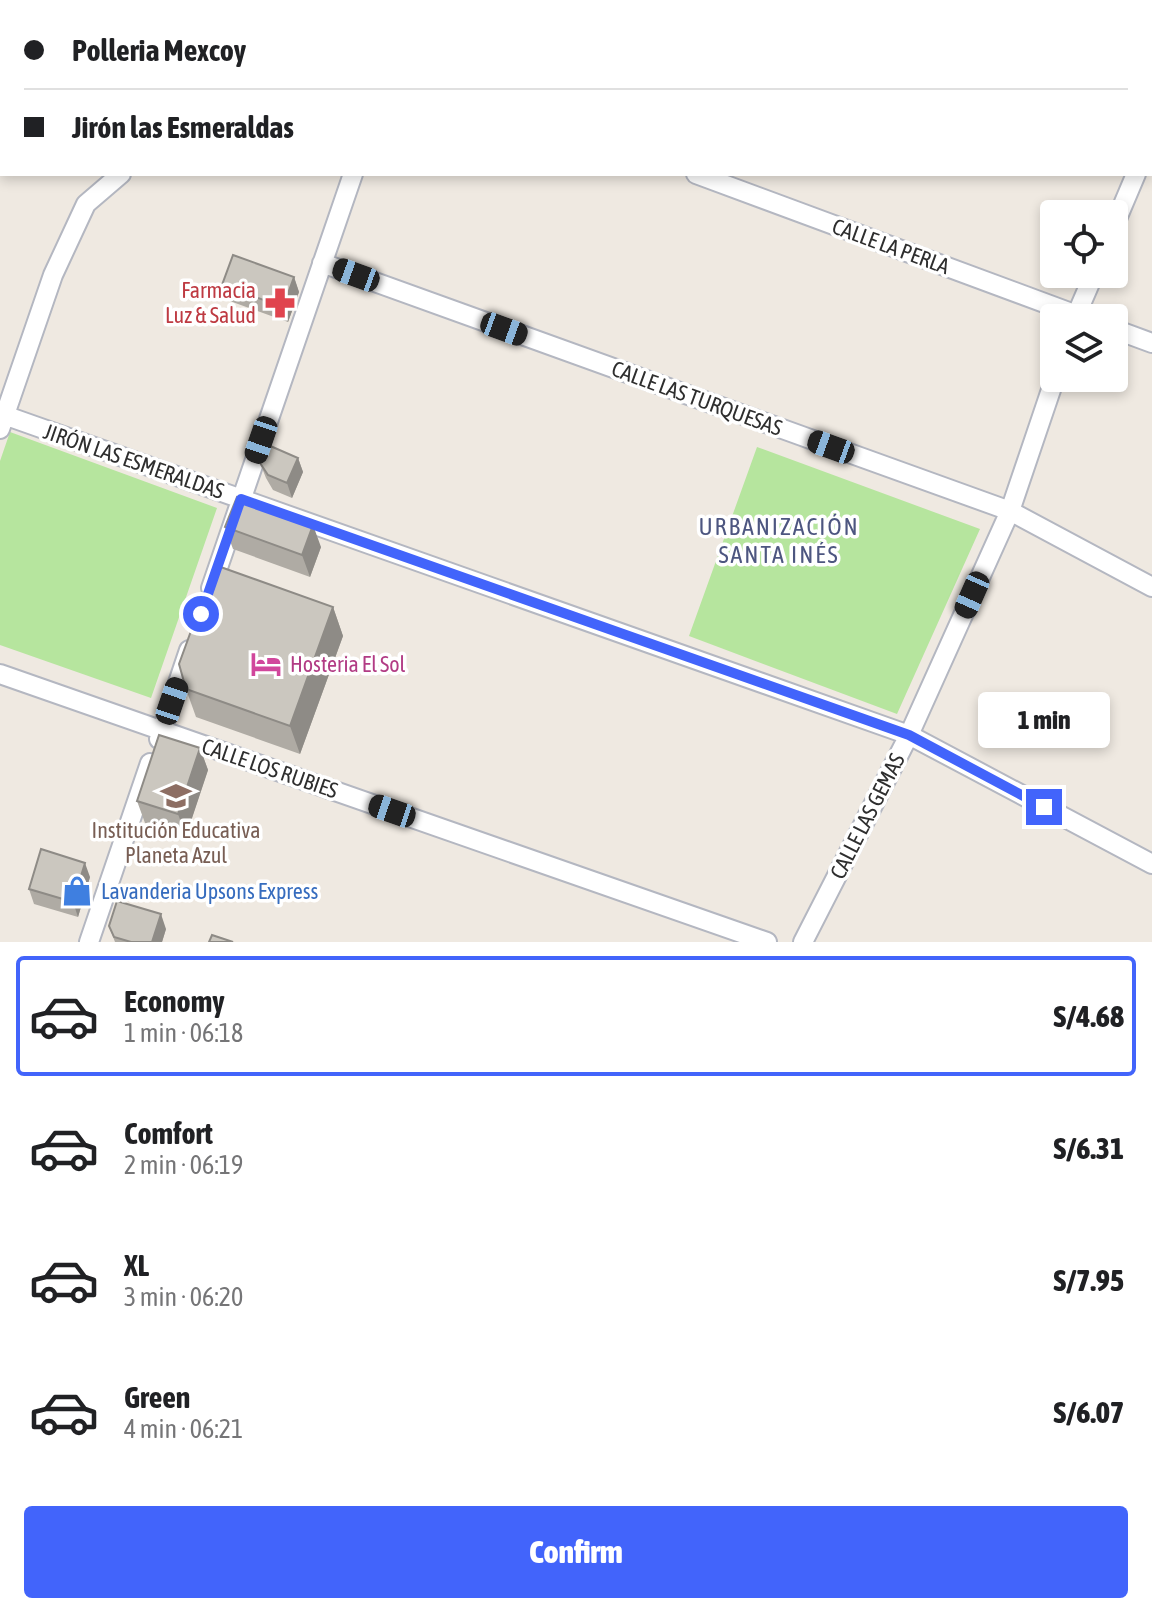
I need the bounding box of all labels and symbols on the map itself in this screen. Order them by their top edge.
street label: CALLE LA PERLA [829,213,953,279]
car [329,256,383,294]
place label: Farmacia Luz & Salud [165,277,256,328]
pharmacy icon: Farmacia Luz & Salud [263,286,297,320]
car [477,310,531,348]
street label: CALLE LAS TURQUESAS [608,355,786,441]
car [242,413,280,467]
street label: JIRÓN LAS ESMERALDAS [40,418,228,504]
car [804,428,858,466]
district label: URBANIZACIÓN SANTA INÉS [698,513,860,568]
car [951,568,993,622]
route start [183,596,219,632]
hotel icon: Hosteria El Sol [249,647,283,681]
place label: Hosteria El Sol [290,651,406,677]
car [153,674,191,728]
callout: 1 min [978,691,1110,747]
street label: CALLE LOS RUBIES [199,733,341,803]
street label: CALLE LAS GEMAS [824,749,910,883]
school or university icon: Institución Educativa Planeta Azul [159,779,193,813]
route end [1026,789,1062,825]
car [365,792,419,830]
place label: Institución Educativa Planeta Azul [92,817,260,868]
shop icon: Lavanderia Upsons Express [60,874,94,908]
place label: Lavanderia Upsons Express [101,878,319,904]

